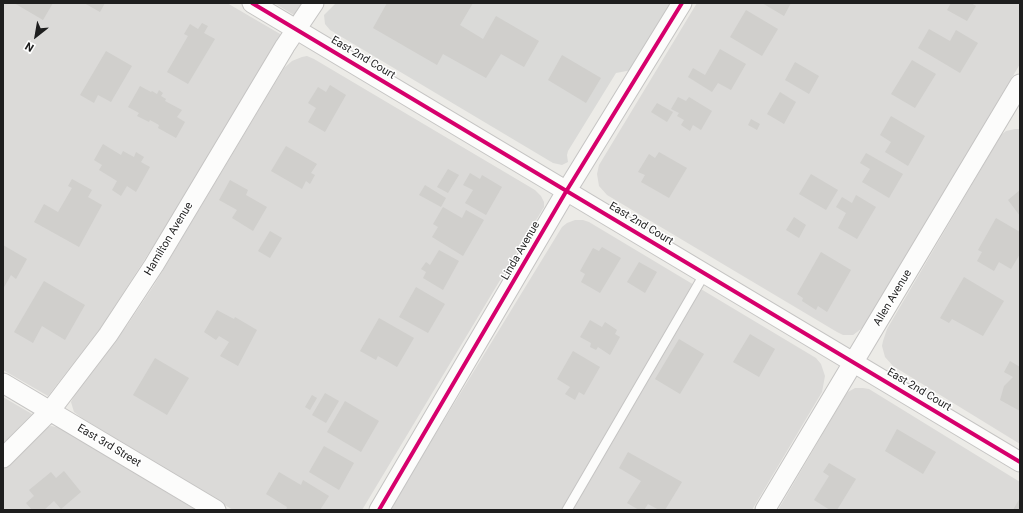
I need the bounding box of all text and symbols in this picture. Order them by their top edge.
north arrow [16,16,56,56]
street label: East 2nd Court [329,34,397,82]
text: N [23,39,36,54]
street label: Hamilton Avenue [142,200,196,278]
street label: East 2nd Court [607,200,675,248]
street label: Linda Avenue [499,219,543,283]
street label: Allen Avenue [871,268,915,328]
street label: East 2nd Court [885,366,953,414]
street label: East 3rd Street [75,422,143,470]

